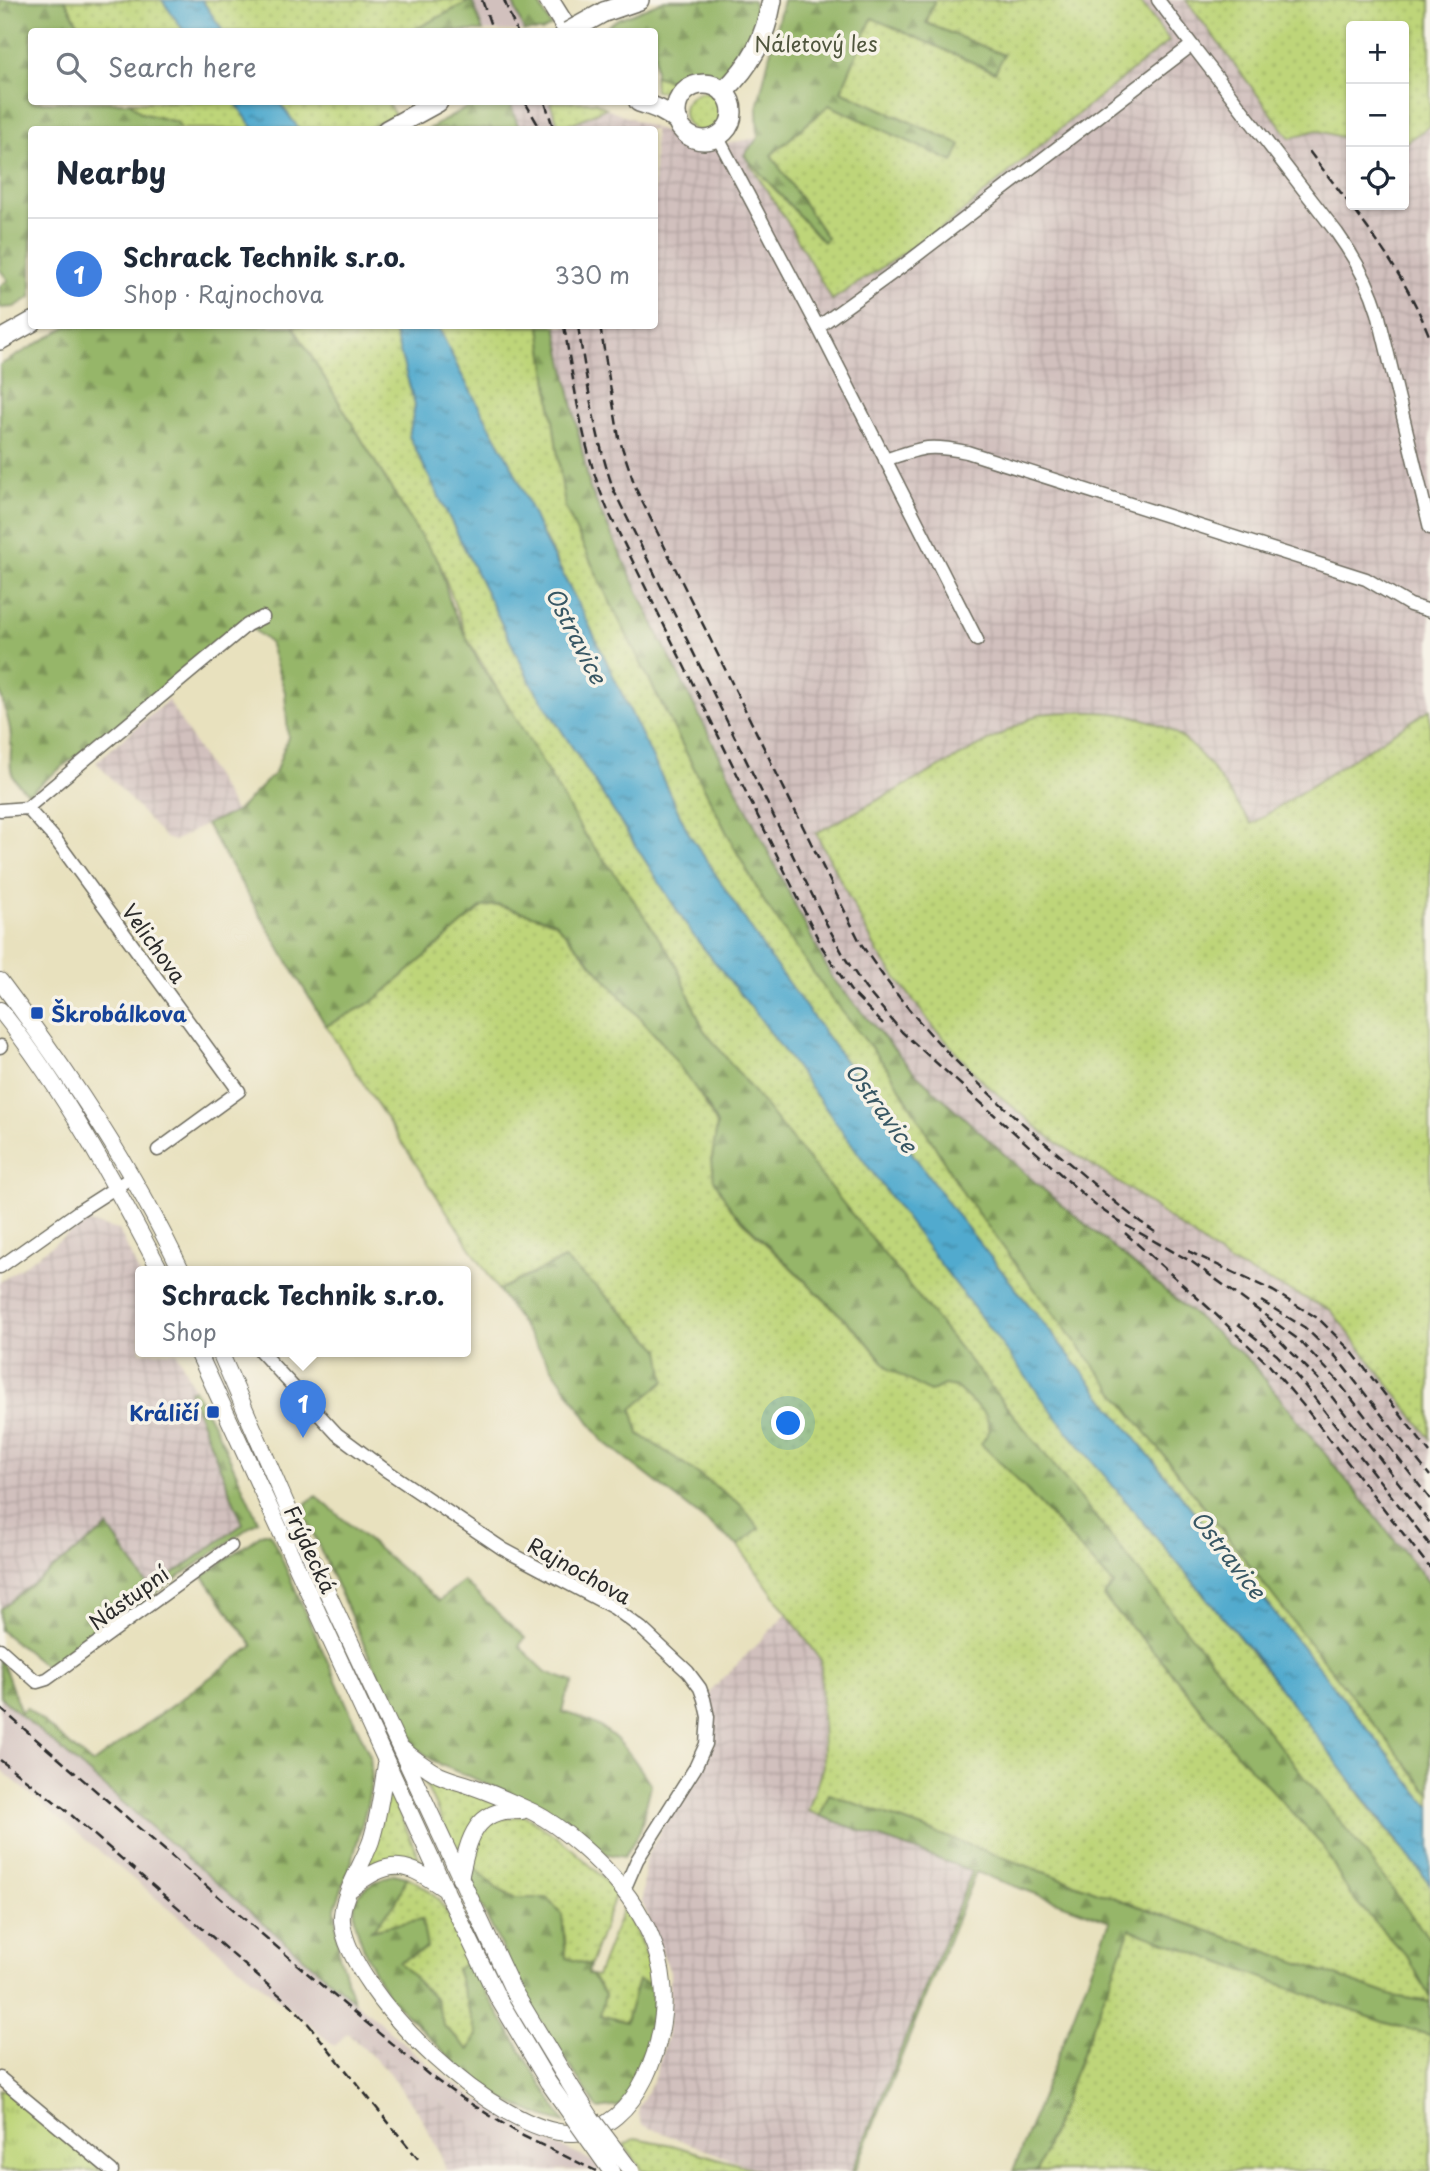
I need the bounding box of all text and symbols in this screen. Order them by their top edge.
map controls [1346,21,1409,210]
button: + [1346,21,1409,84]
park label: Náletový les [755,27,877,59]
search box [28,28,658,105]
text: Search here [108,47,257,86]
icon: search [52,48,90,86]
button: − [1346,84,1409,147]
button: locate [1346,147,1409,210]
text: Nearby [56,149,166,194]
text: Schrack Technik s.r.o. [123,237,406,276]
text: 1 [74,257,85,292]
text: 330 m [554,257,630,292]
text: Shop · Rajnochova [123,276,324,311]
water label: Ostravice [538,581,617,691]
street label: Velichova [115,896,195,990]
place label: Škrobálkova [51,997,188,1029]
marker: Škrobálkova [29,1005,45,1021]
water label: Ostravice [837,1054,928,1161]
popup [135,1266,471,1357]
text: Schrack Technik s.r.o. [162,1275,444,1314]
text: Shop [162,1314,217,1349]
pin: 1 [280,1380,326,1438]
place label: Králičí [129,1396,200,1428]
marker: Králičí [205,1404,221,1420]
your location [771,1406,805,1440]
street label: Frýdecká [277,1500,345,1598]
water label: Ostravice [1183,1502,1276,1607]
street label: Rajnochova [522,1528,638,1612]
street label: Nástupní [82,1557,174,1637]

